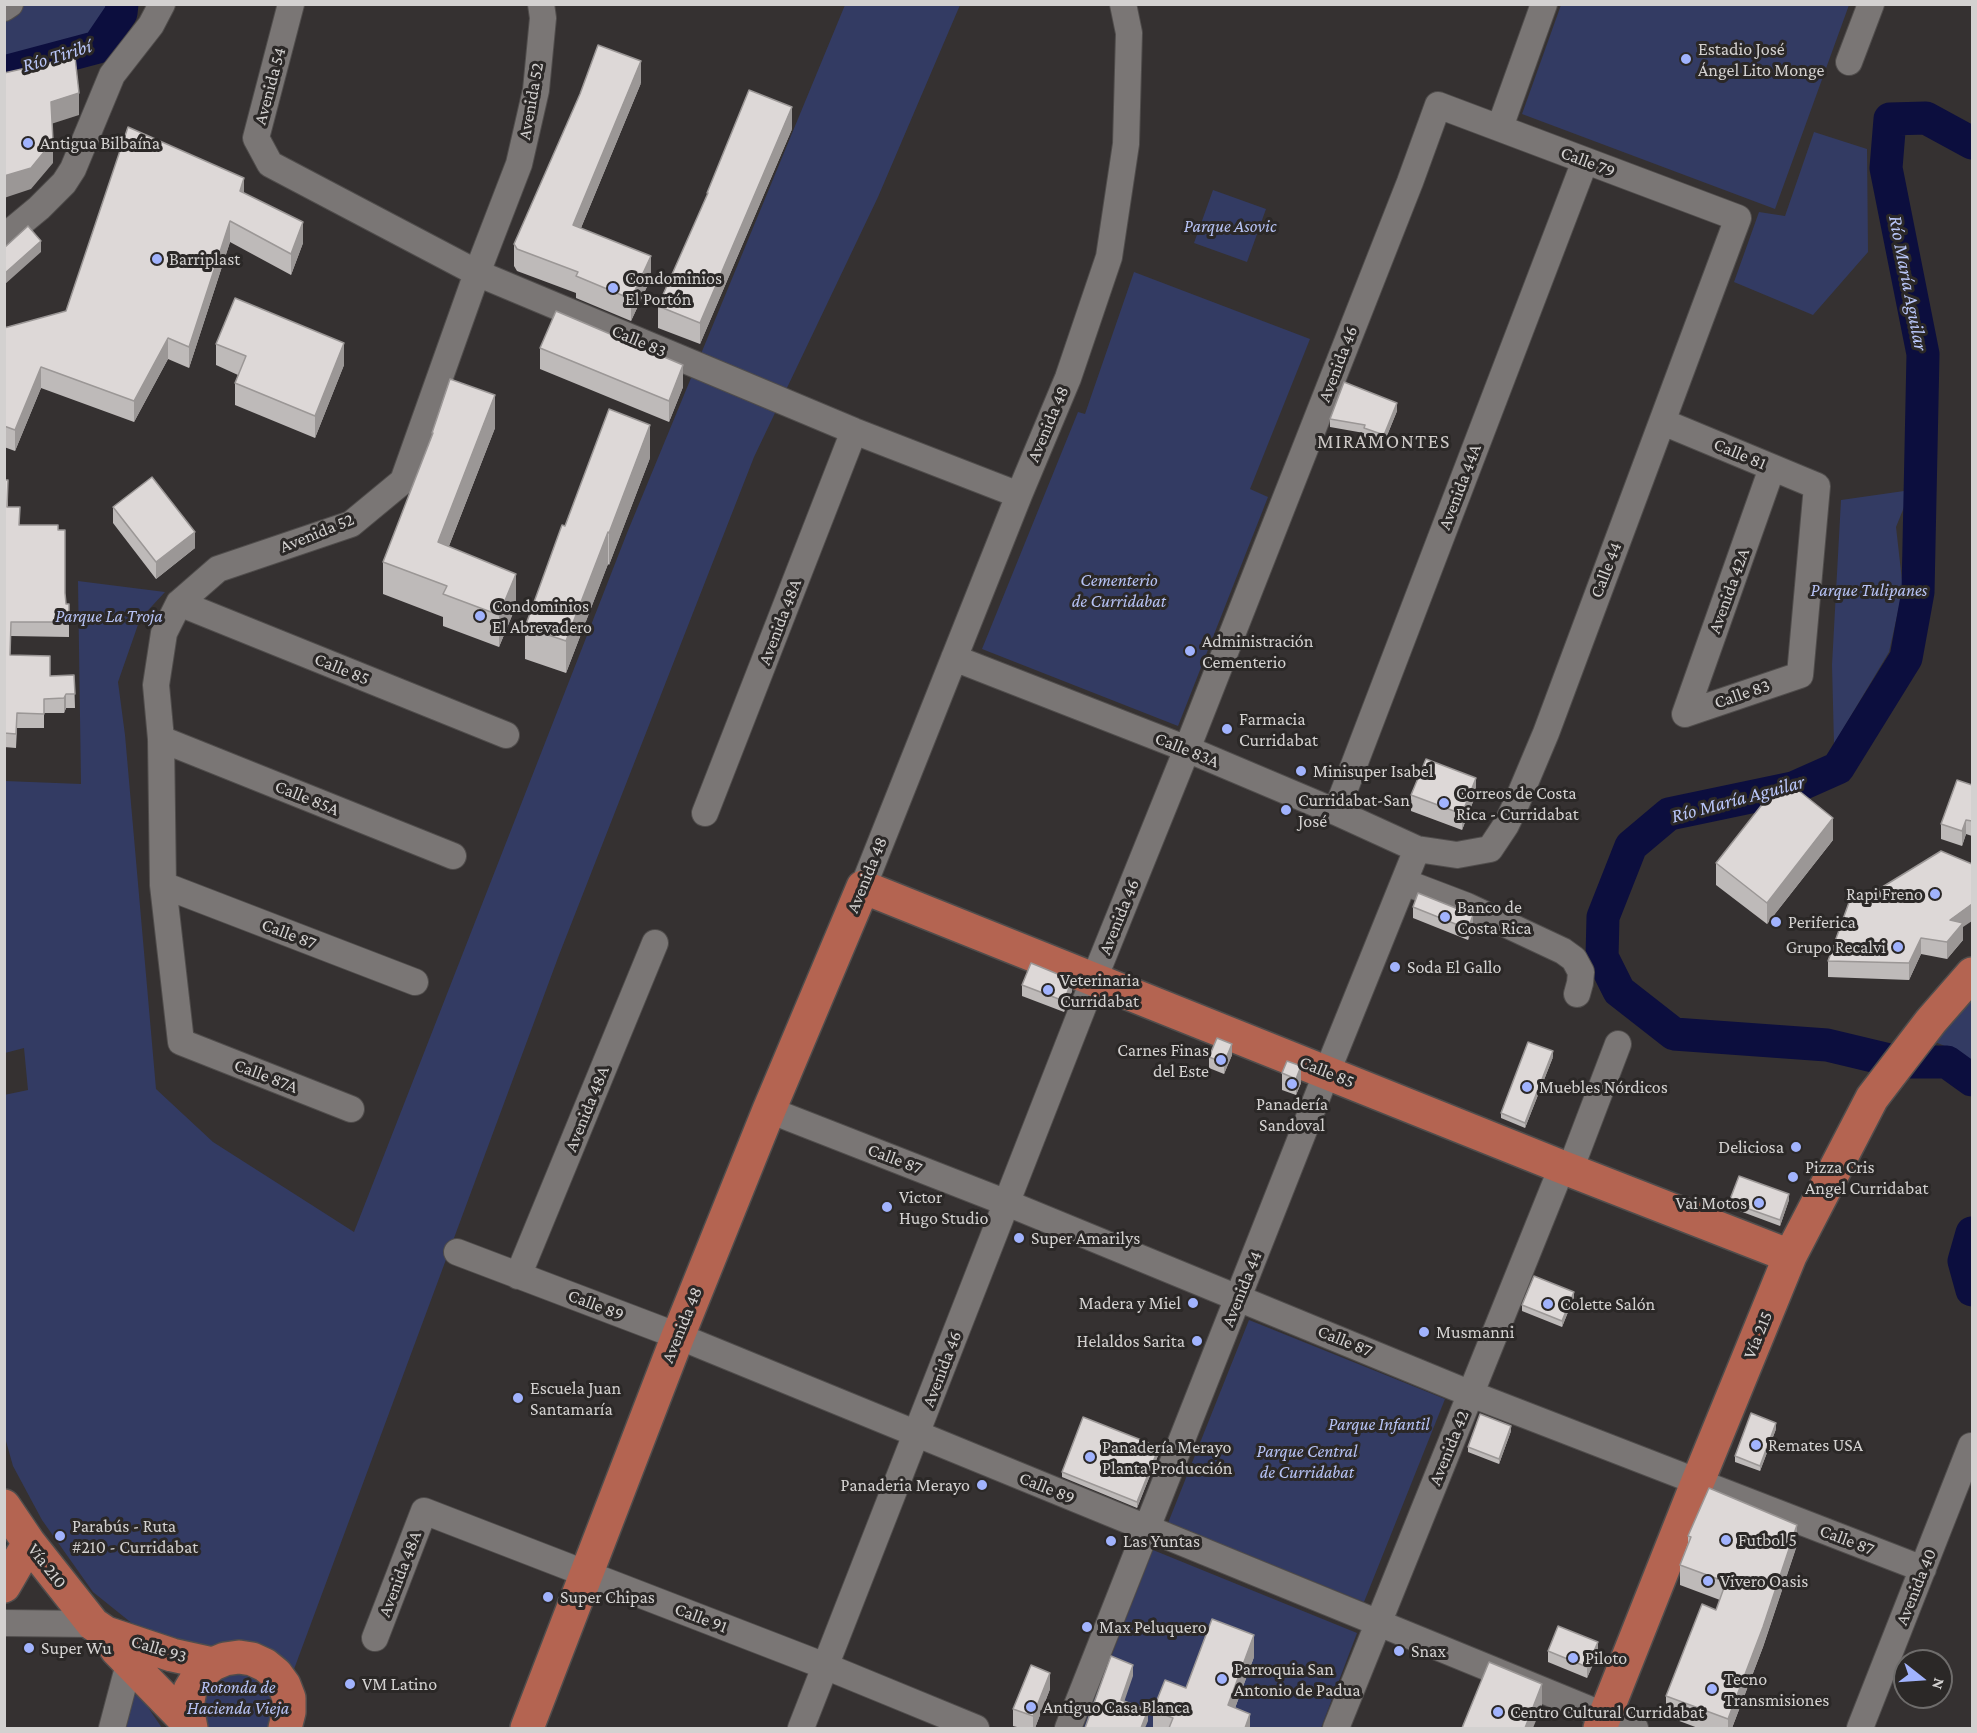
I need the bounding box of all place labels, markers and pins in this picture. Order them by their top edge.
place label: Estadio José Ángel Lito Monge [1698,38,1824,80]
marker: Estadio José Ángel Lito Monge [1679,52,1693,66]
place label: Antigua Bilbaína [40,132,160,154]
marker: Antigua Bilbaína [21,136,35,150]
place label: Barriplast [169,248,240,270]
marker: Barriplast [150,252,164,266]
place label: Condominios El Portón [625,267,722,310]
marker: Condominios El Portón [606,281,620,295]
place label: Condominios El Abrevadero [492,595,592,638]
marker: Condominios El Abrevadero [473,609,487,623]
place label: Administración Cementerio [1202,630,1313,672]
marker: Administración Cementerio [1183,644,1197,658]
place label: Farmacia Curridabat [1239,708,1318,750]
marker: Farmacia Curridabat [1220,722,1234,736]
place label: Minisuper Isabel [1313,760,1433,782]
marker: Minisuper Isabel [1294,764,1308,778]
place label: Correos de Costa Rica - Curridabat [1456,782,1579,824]
place label: Curridabat-San José [1298,789,1410,832]
marker: Correos de Costa Rica - Curridabat [1437,796,1451,810]
marker: Curridabat-San José [1279,803,1293,817]
place label: Rapi Freno [1846,883,1923,905]
marker: Rapi Freno [1928,887,1942,901]
place label: Banco de Costa Rica [1457,896,1532,938]
marker: Banco de Costa Rica [1438,910,1452,924]
place label: Periferica [1788,911,1856,933]
marker: Periferica [1769,915,1783,929]
place label: Grupo Recalvi [1786,936,1886,958]
marker: Grupo Recalvi [1891,940,1905,954]
place label: Soda El Gallo [1407,956,1502,978]
marker: Soda El Gallo [1388,960,1402,974]
place label: Veterinaria Curridabat [1060,969,1140,1012]
marker: Veterinaria Curridabat [1041,983,1055,997]
place label: Carnes Finas del Este [1117,1039,1209,1082]
marker: Carnes Finas del Este [1214,1053,1228,1067]
place label: Muebles Nórdicos [1539,1076,1668,1098]
marker: Panadería Sandoval [1285,1077,1299,1091]
marker: Muebles Nórdicos [1520,1080,1534,1094]
place label: Panadería Sandoval [1256,1093,1328,1136]
place label: Deliciosa [1718,1136,1784,1158]
marker: Deliciosa [1789,1140,1803,1154]
place label: Pizza Cris Angel Curridabat [1805,1156,1928,1198]
marker: Pizza Cris Angel Curridabat [1786,1170,1800,1184]
place label: Victor Hugo Studio [899,1186,988,1228]
place label: Vai Motos [1675,1192,1747,1214]
marker: Vai Motos [1752,1196,1766,1210]
marker: Victor Hugo Studio [880,1200,894,1214]
place label: Super Amarilys [1031,1227,1140,1249]
marker: Super Amarilys [1012,1231,1026,1245]
place label: Madera y Miel [1079,1292,1181,1314]
place label: Colette Salón [1560,1293,1655,1315]
marker: Madera y Miel [1186,1296,1200,1310]
marker: Colette Salón [1541,1297,1555,1311]
place label: Musmanni [1436,1321,1514,1343]
marker: Musmanni [1417,1325,1431,1339]
place label: Helaldos Sarita [1077,1330,1185,1352]
marker: Helaldos Sarita [1190,1334,1204,1348]
place label: Escuela Juan Santamaría [530,1377,621,1420]
marker: Escuela Juan Santamaría [511,1391,525,1405]
place label: Remates USA [1768,1434,1863,1456]
place label: Panadería Merayo Planta Producción [1102,1436,1232,1478]
marker: Remates USA [1749,1438,1763,1452]
marker: Panadería Merayo Planta Producción [1083,1450,1097,1464]
place label: Panaderia Merayo [840,1474,970,1496]
marker: Panaderia Merayo [975,1478,989,1492]
place label: Parabús - Ruta #210 - Curridabat [72,1515,198,1558]
marker: Parabús - Ruta #210 - Curridabat [53,1529,67,1543]
place label: Futbol 5 [1738,1529,1797,1551]
place label: Las Yuntas [1123,1530,1200,1552]
marker: Futbol 5 [1719,1533,1733,1547]
marker: Las Yuntas [1104,1534,1118,1548]
place label: Vivero Oasis [1720,1570,1808,1592]
marker: Vivero Oasis [1701,1574,1715,1588]
place label: Super Chipas [560,1586,655,1608]
marker: Super Chipas [541,1590,555,1604]
place label: Max Peluquero [1099,1616,1207,1638]
marker: Max Peluquero [1080,1620,1094,1634]
place label: Super Wu [41,1637,112,1659]
place label: Snax [1411,1640,1446,1662]
marker: Super Wu [22,1641,36,1655]
marker: Snax [1392,1644,1406,1658]
place label: Piloto [1585,1647,1627,1669]
marker: Piloto [1566,1651,1580,1665]
place label: Parroquia San Antonio de Padua [1234,1658,1361,1700]
place label: Tecno Transmisiones [1724,1668,1829,1710]
marker: Parroquia San Antonio de Padua [1215,1672,1229,1686]
place label: VM Latino [362,1673,437,1695]
marker: VM Latino [343,1677,357,1691]
marker: Tecno Transmisiones [1705,1682,1719,1696]
place label: Antiguo Casa Blanca [1043,1696,1190,1718]
marker: Antiguo Casa Blanca [1024,1700,1038,1714]
place label: Centro Cultural Curridabat [1510,1701,1704,1723]
marker: Centro Cultural Curridabat [1491,1705,1505,1719]

